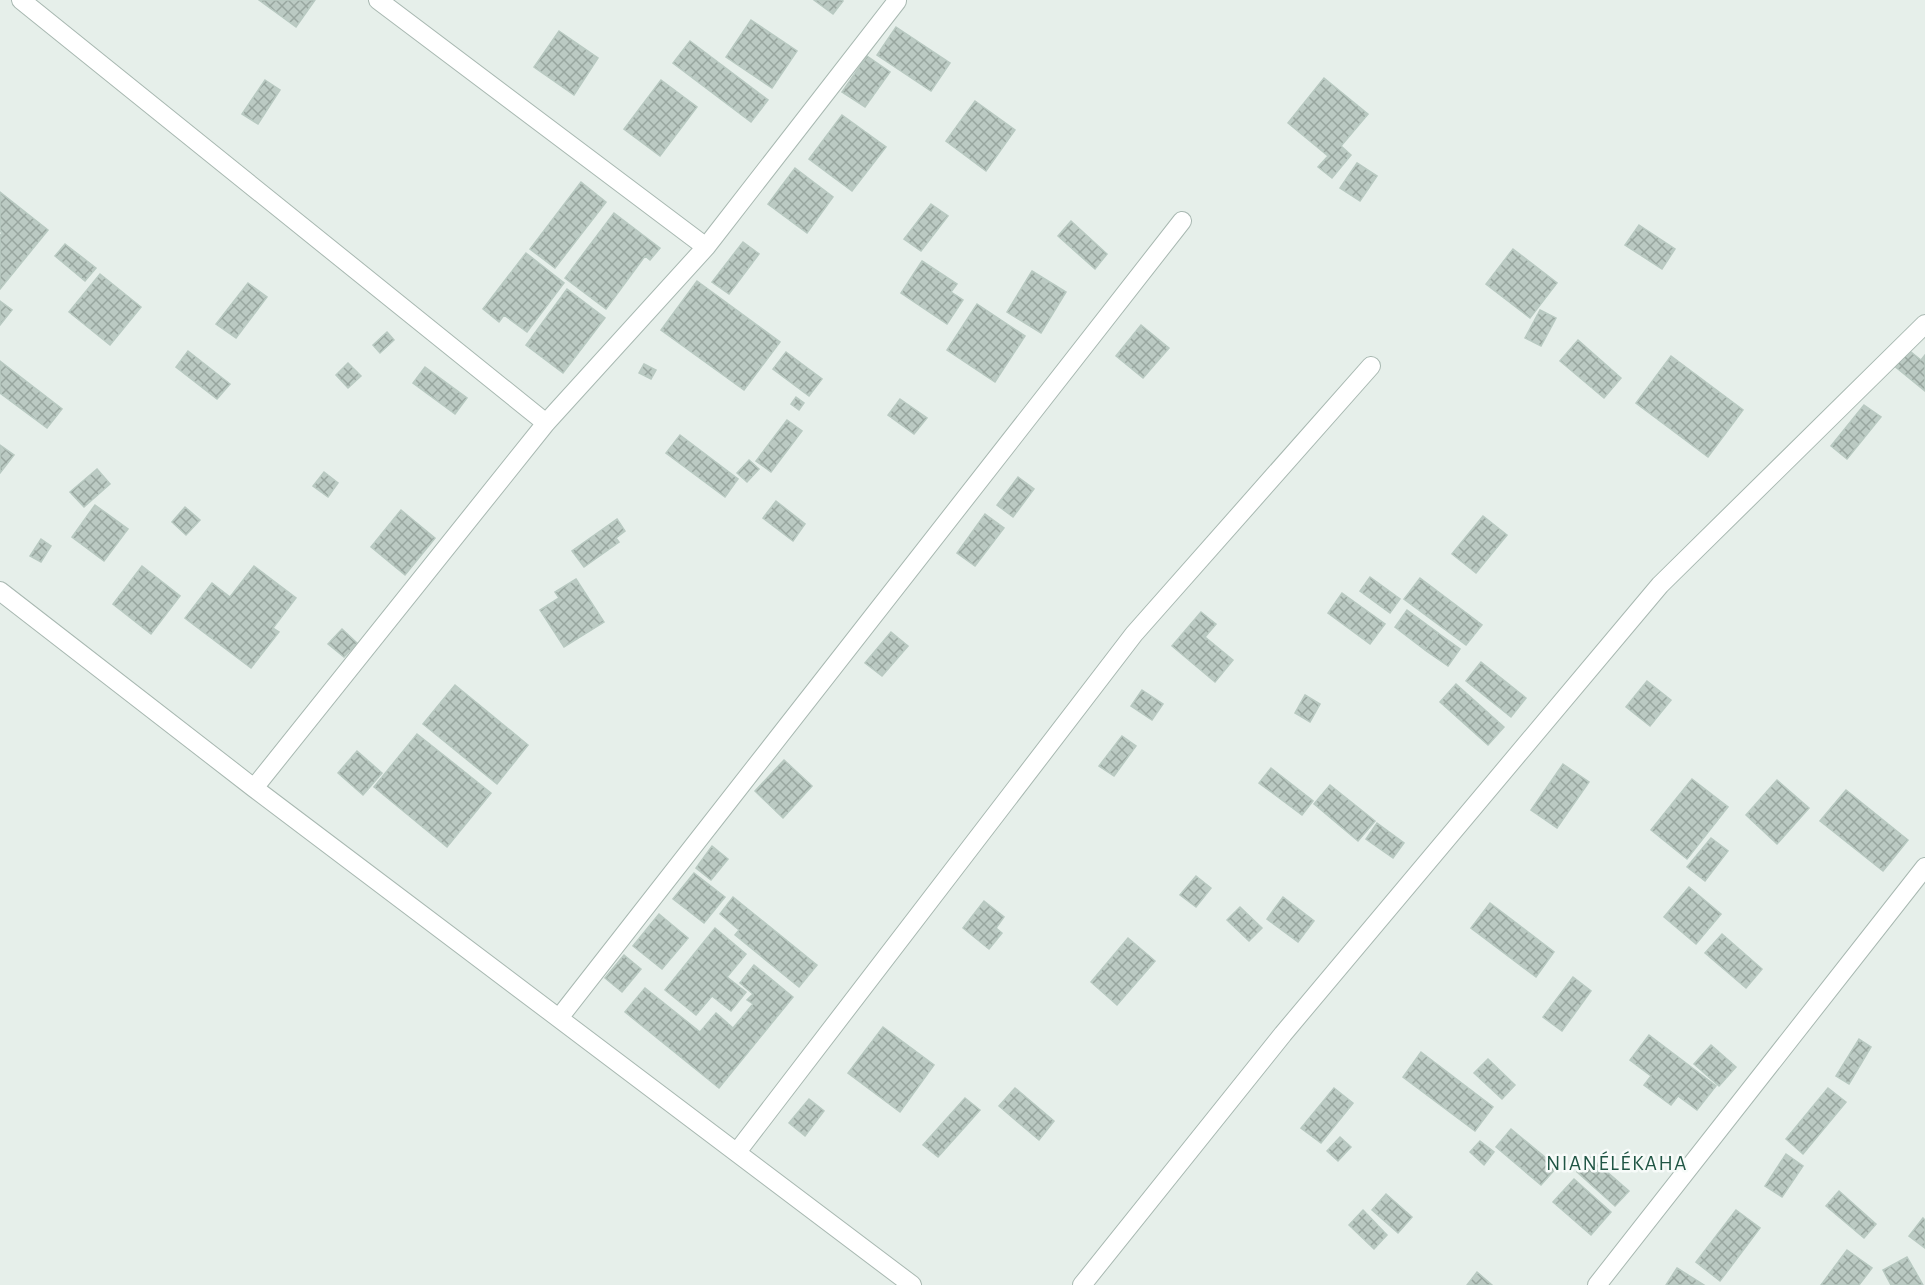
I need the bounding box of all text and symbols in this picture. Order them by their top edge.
district label: NIANÉLÉKAHA [1546,1151,1688,1174]

